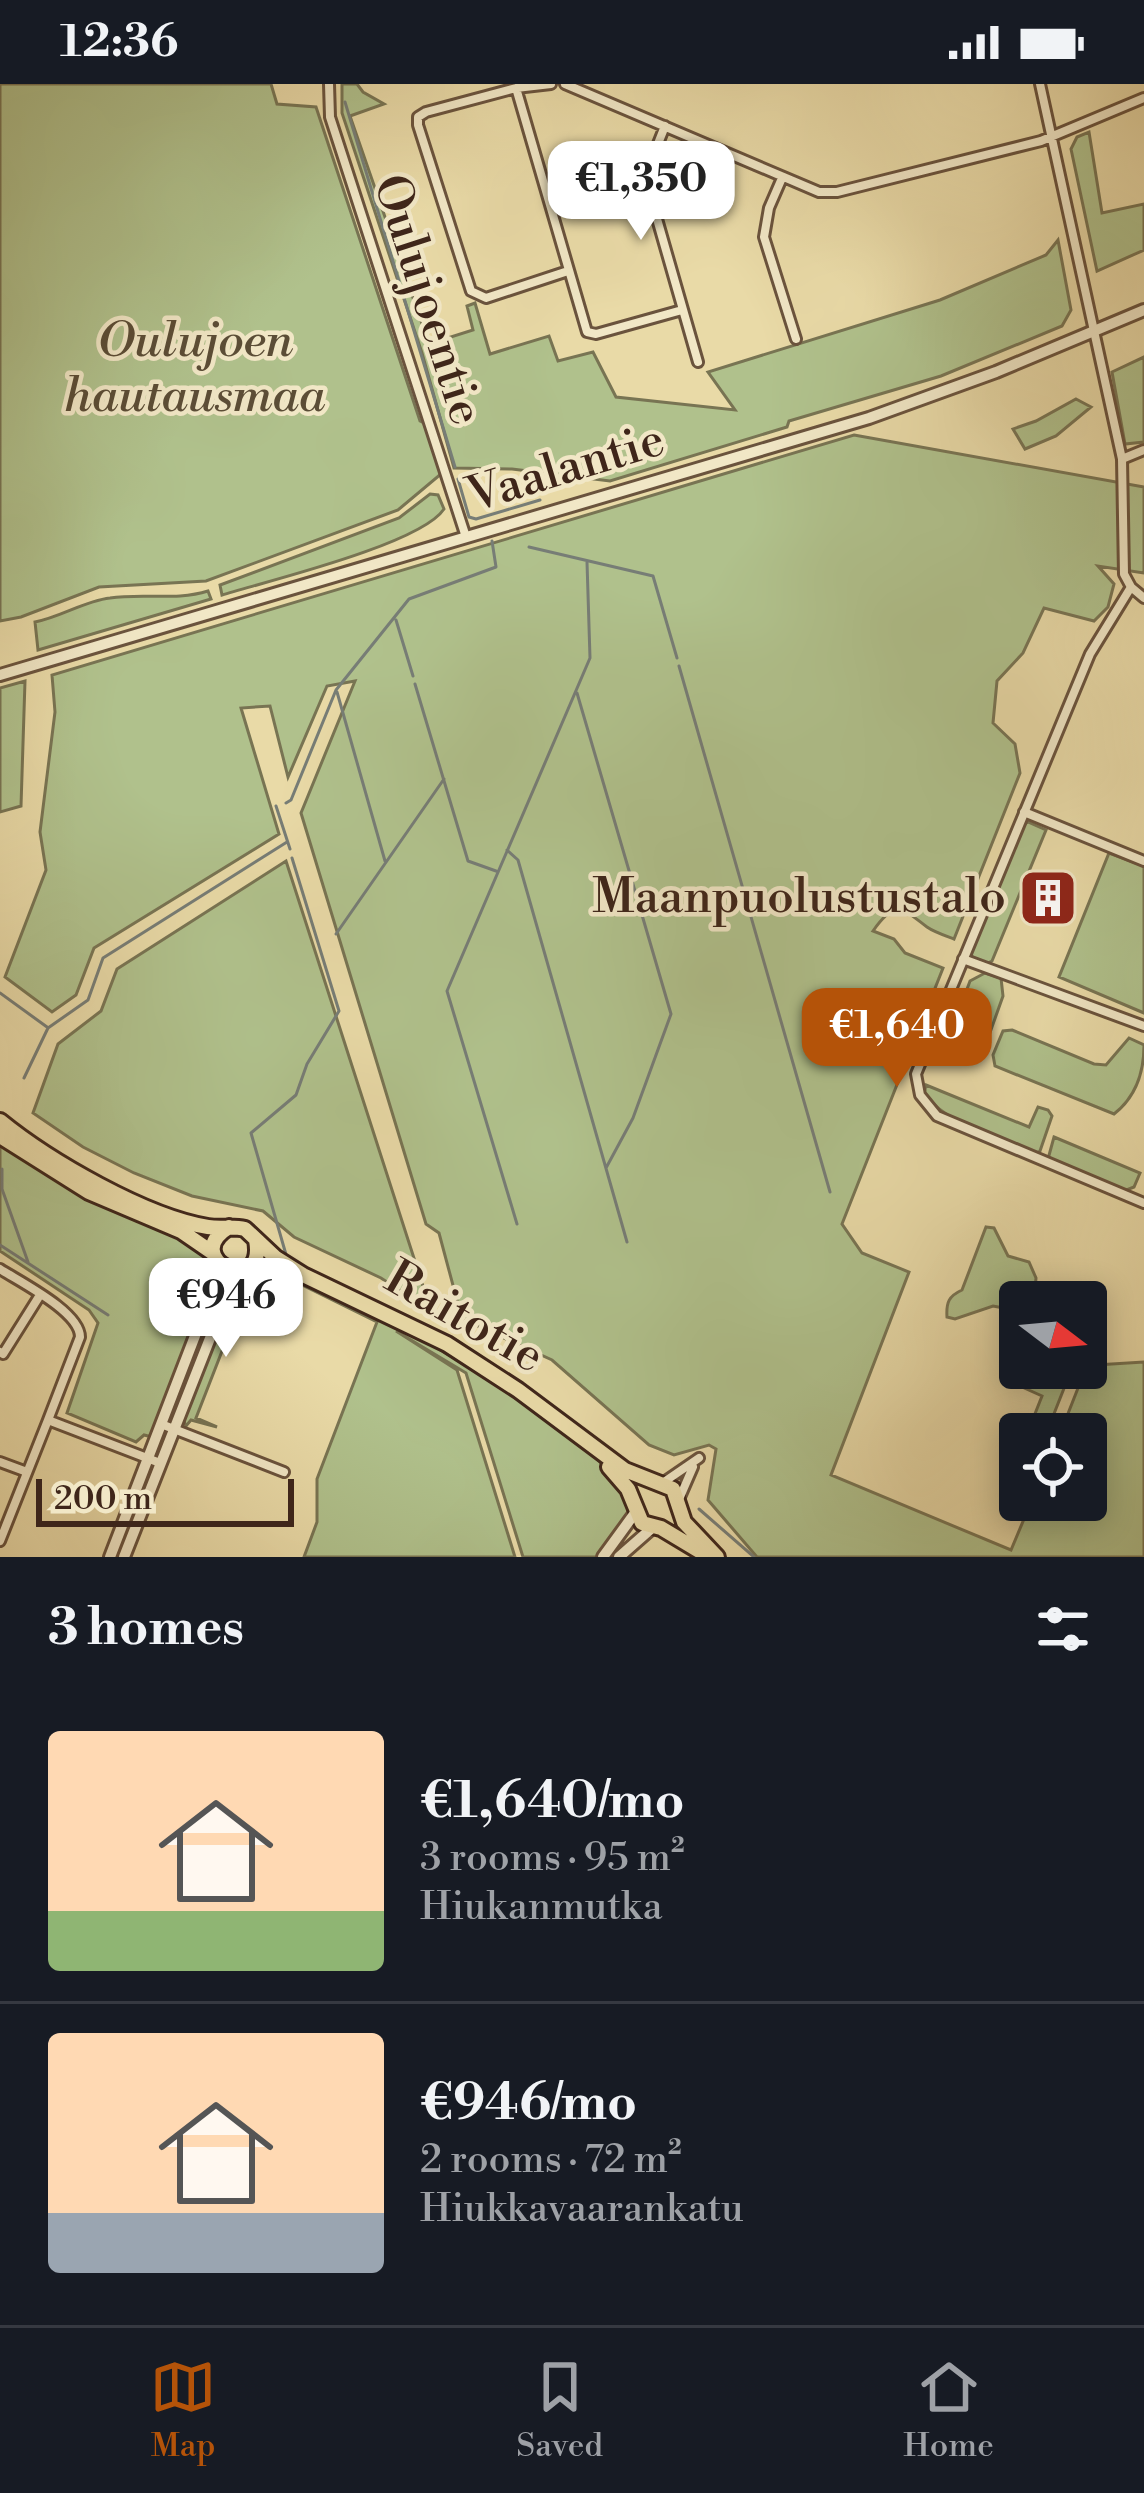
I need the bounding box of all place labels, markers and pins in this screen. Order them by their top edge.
pin: €1,350 [543,141,739,243]
building icon: Maanpuolustustalo [1017,867,1079,929]
place label: Maanpuolustustalo [592,868,1006,928]
pin: €1,640 [799,988,995,1090]
pin: €946 [155,1258,297,1360]

